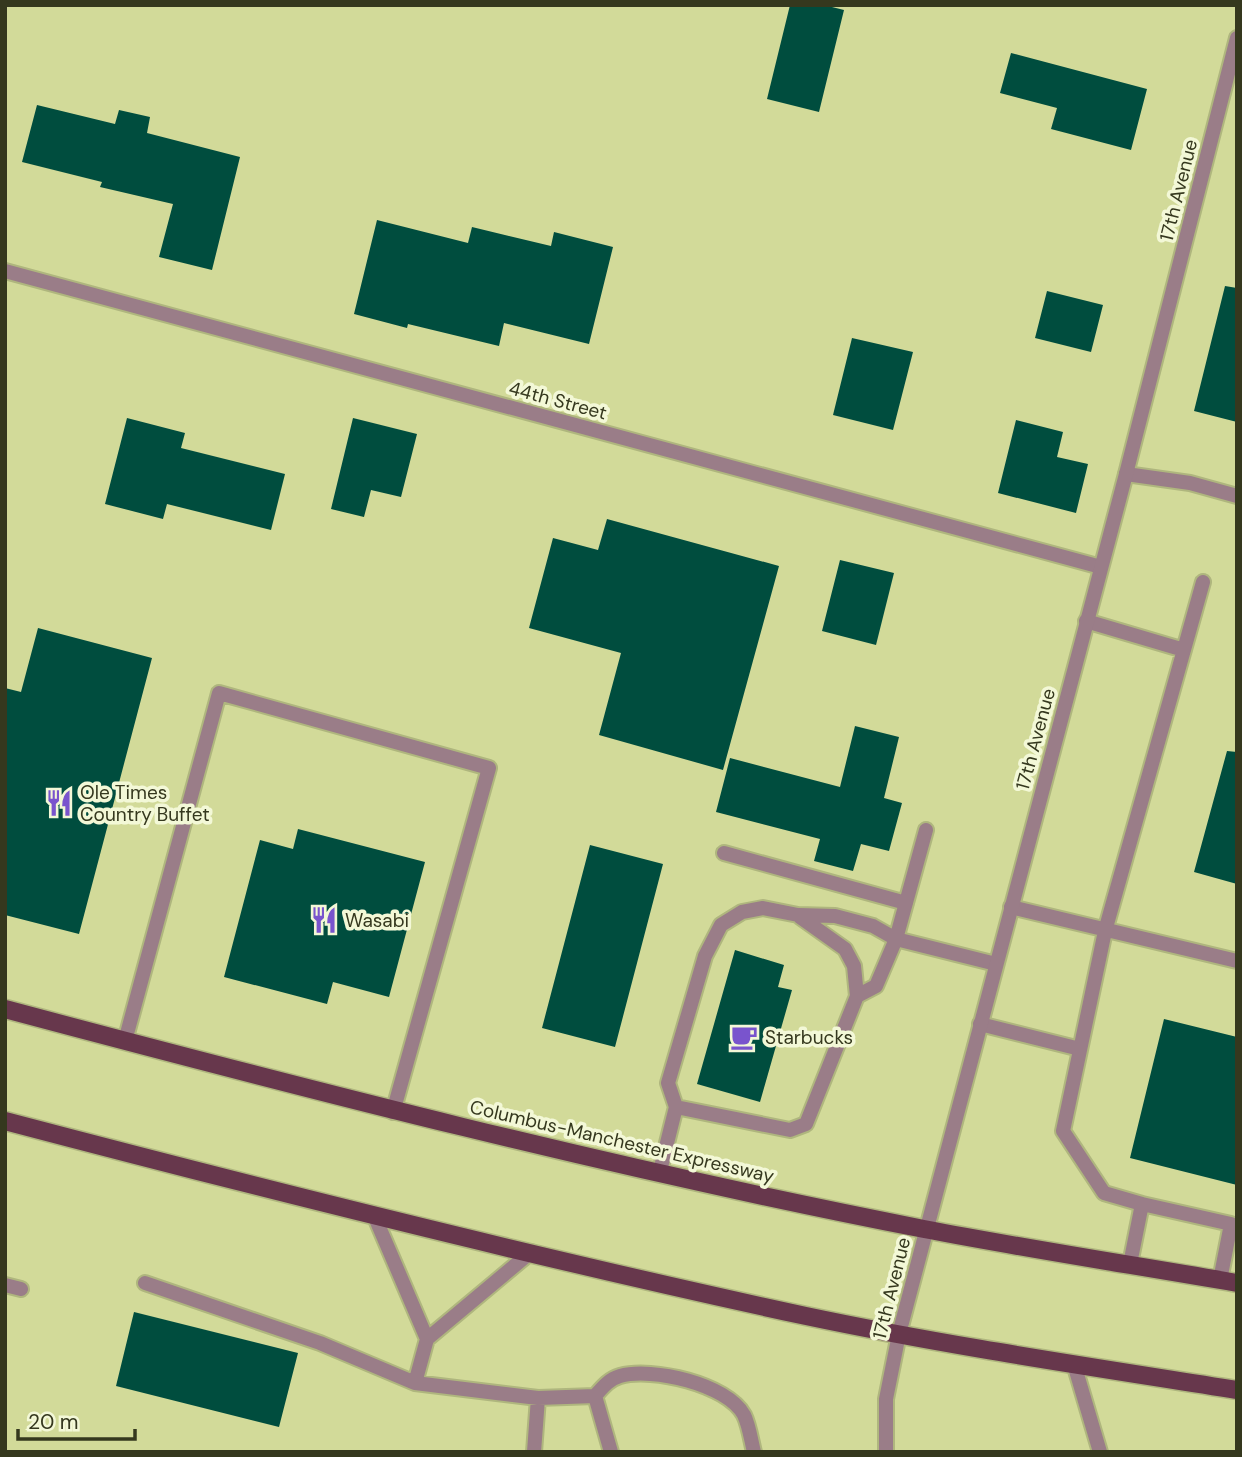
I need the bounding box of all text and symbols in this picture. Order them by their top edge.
street label: 17th Avenue [1154,137,1203,244]
street label: 44th Street [506,375,610,426]
street label: 17th Avenue [1010,686,1061,793]
place label: Ole Times Country Buffet [80,780,210,827]
restaurant icon: Ole Times Country Buffet [44,788,74,818]
restaurant icon: Wasabi [309,905,339,935]
place label: Wasabi [345,908,409,933]
cafe icon: Starbucks [729,1022,759,1052]
place label: Starbucks [765,1025,853,1050]
street label: Columbus-Manchester Expressway [467,1094,777,1189]
street label: 17th Avenue [867,1235,916,1342]
scale bar [18,1398,135,1442]
text: 20 m [28,1408,79,1436]

